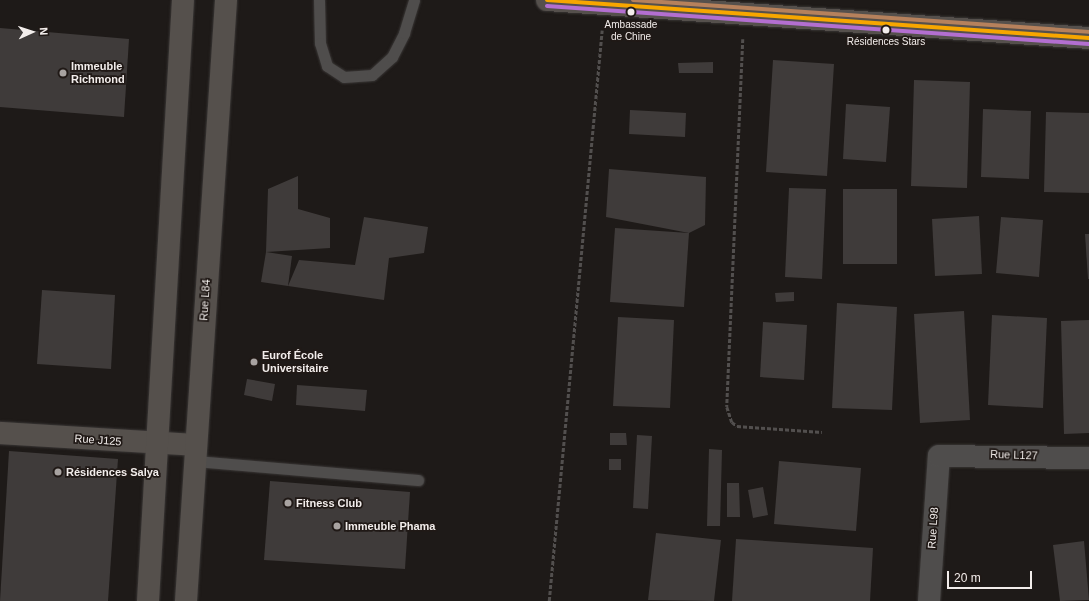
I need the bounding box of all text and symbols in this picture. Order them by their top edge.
marker: Ambassade de Chine [626,7,636,17]
north arrow [12,12,52,52]
place label: Ambassade de Chine [605,18,657,42]
marker: Résidences Stars [881,25,891,35]
text: N [38,27,50,36]
place label: Résidences Stars [847,36,925,48]
place label: Immeuble Richmond [71,60,125,86]
marker: Immeuble Richmond [58,68,68,78]
street label: Rue L84 [197,279,213,321]
place label: Eurof École Universitaire [262,349,329,375]
marker: Eurof École Universitaire [249,357,259,367]
street label: Rue J125 [74,432,122,448]
street label: Rue L127 [990,448,1038,462]
place label: Résidences Salya [66,465,159,479]
marker: Résidences Salya [53,467,63,477]
place label: Fitness Club [296,496,362,510]
marker: Fitness Club [283,498,293,508]
street label: Rue L98 [925,507,941,549]
place label: Immeuble Phama [345,519,435,533]
marker: Immeuble Phama [332,521,342,531]
scale bar [949,563,1034,589]
text: 20 m [954,571,981,585]

